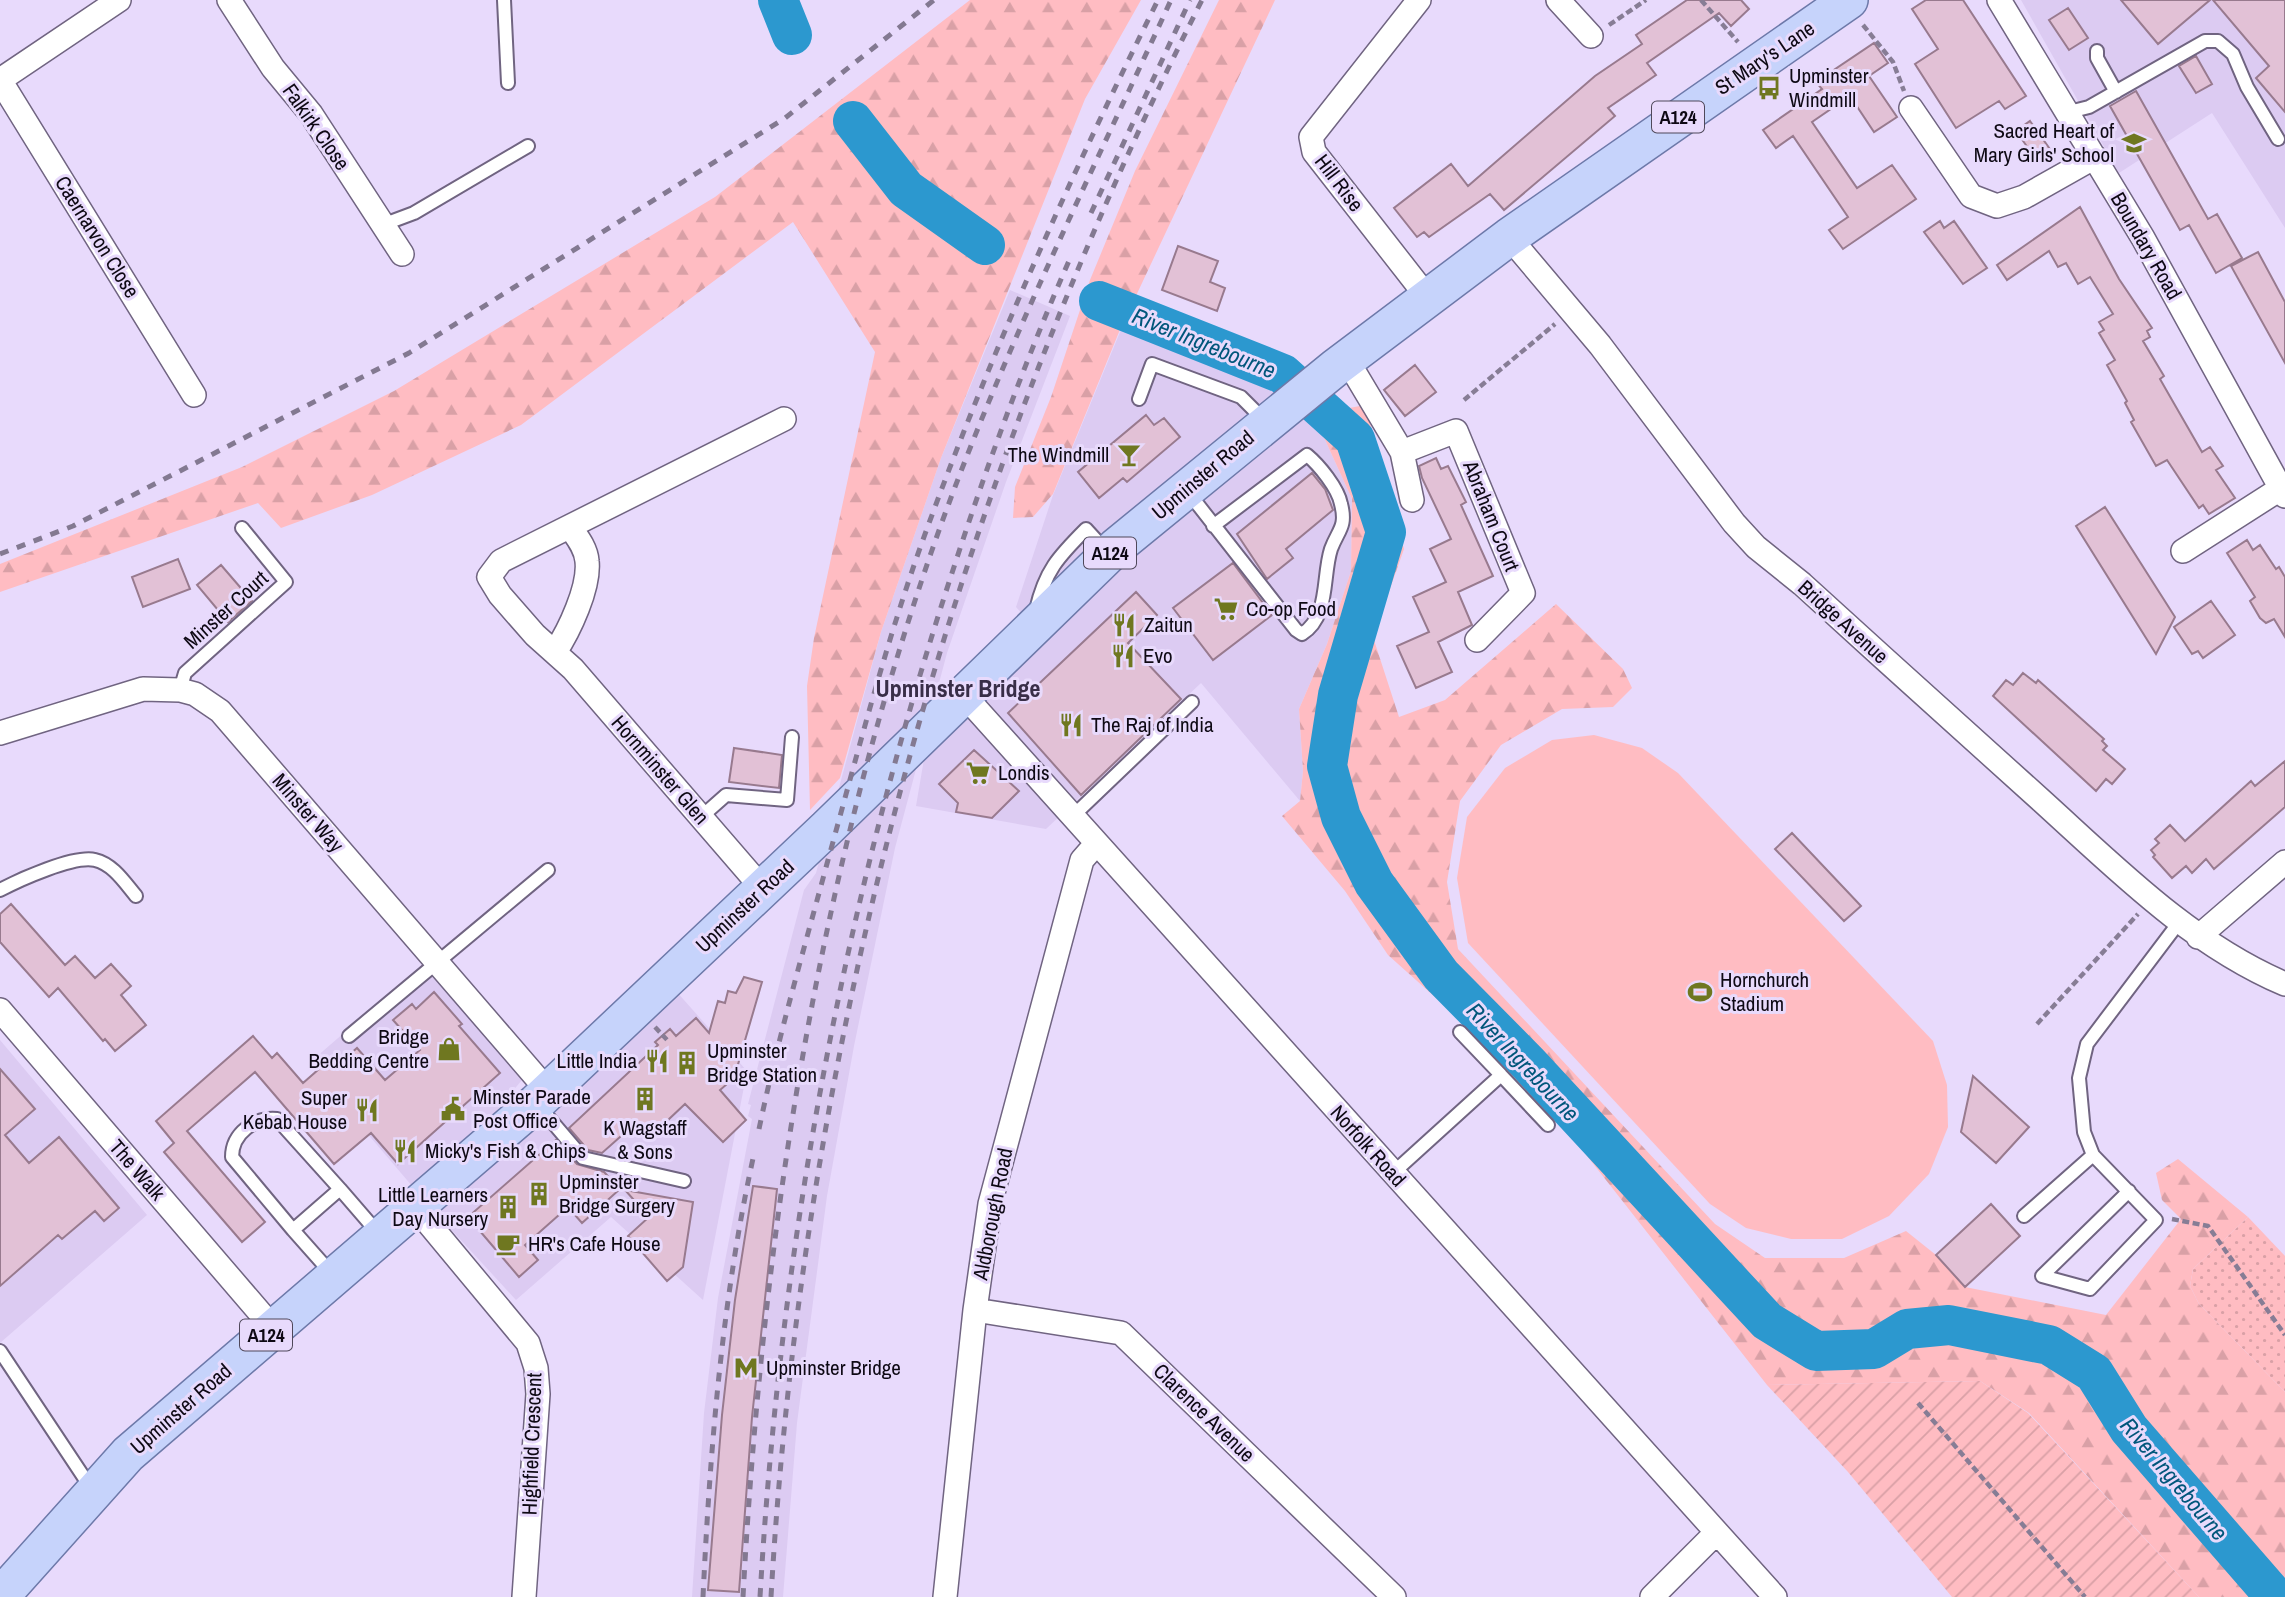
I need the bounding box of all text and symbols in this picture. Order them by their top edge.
street label: St Mary's Lane [1709,14,1820,102]
place label: Upminster Windmill [1789,61,1869,114]
bus stop icon: Upminster Windmill [1755,74,1783,102]
street label: Falkirk Close [276,78,357,176]
road number: A124 [1652,102,1704,132]
place label: Sacred Heart of Mary Girls' School [1974,116,2114,169]
school or university icon: Sacred Heart of Mary Girls' School [2120,129,2148,157]
street label: Hill Rise [1308,148,1371,217]
street label: Caernarvon Close [48,170,146,303]
street label: Boundary Road [2104,187,2189,305]
water label: River Ingrebourne [1128,300,1280,385]
street label: Upminster Road [1145,423,1260,526]
place label: The Windmill [1008,440,1109,469]
bar icon: The Windmill [1115,441,1143,469]
street label: Abraham Court [1456,455,1527,576]
road number: A124 [1084,538,1136,568]
street label: Minster Court [177,564,274,655]
street label: Bridge Avenue [1792,573,1895,670]
place label: Co-op Food [1246,594,1336,623]
supermarket icon: Co-op Food [1212,595,1240,623]
place label: Zaitun [1144,610,1193,639]
restaurant icon: Zaitun [1110,611,1138,639]
place label: Evo [1143,641,1173,670]
restaurant icon: Evo [1109,642,1137,670]
district label: Upminster Bridge [875,672,1041,704]
street label: Hornminster Glen [605,709,716,830]
place label: The Raj of India [1091,710,1214,739]
restaurant icon: The Raj of India [1057,711,1085,739]
place label: Londis [998,758,1050,787]
supermarket icon: Londis [964,759,992,787]
street label: Minster Way [266,767,351,859]
street label: Upminster Road [689,852,800,959]
place label: Hornchurch Stadium [1720,965,1809,1018]
sports icon: Hornchurch Stadium [1686,978,1714,1006]
water label: River Ingrebourne [1460,995,1587,1128]
place label: Bridge Bedding Centre [308,1022,429,1075]
shop icon: Bridge Bedding Centre [435,1035,463,1063]
place label: Upminster Bridge Station [707,1036,817,1089]
place label: Little India [557,1046,637,1075]
restaurant icon: Little India [643,1047,671,1075]
building icon: Upminster Bridge Station [673,1049,701,1077]
place label: Minster Parade Post Office [473,1082,591,1135]
place label: Super Kebab House [243,1083,347,1136]
building icon: K Wagstaff & Sons [631,1085,659,1113]
public building icon: Minster Parade Post Office [439,1095,467,1123]
restaurant icon: Super Kebab House [353,1096,381,1124]
street label: Norfolk Road [1324,1099,1413,1193]
place label: K Wagstaff & Sons [603,1113,687,1166]
street label: The Walk [103,1133,172,1207]
place label: Micky's Fish & Chips [425,1136,586,1165]
restaurant icon: Micky's Fish & Chips [391,1137,419,1165]
street label: Aldborough Road [965,1145,1020,1283]
place label: Upminster Bridge Surgery [559,1167,675,1220]
place label: Little Learners Day Nursery [378,1180,488,1233]
building icon: Upminster Bridge Surgery [525,1180,553,1208]
building icon: Little Learners Day Nursery [494,1193,522,1221]
place label: HR's Cafe House [528,1229,661,1258]
cafe icon: HR's Cafe House [494,1230,522,1258]
road number: A124 [240,1320,292,1350]
place label: Upminster Bridge [766,1353,901,1382]
metro station icon: Upminster Bridge [732,1354,760,1382]
street label: Upminster Road [124,1357,237,1461]
street label: Clarence Avenue [1147,1357,1261,1469]
street label: Highfield Crescent [515,1372,548,1516]
water label: River Ingrebourne [2114,1410,2235,1547]

